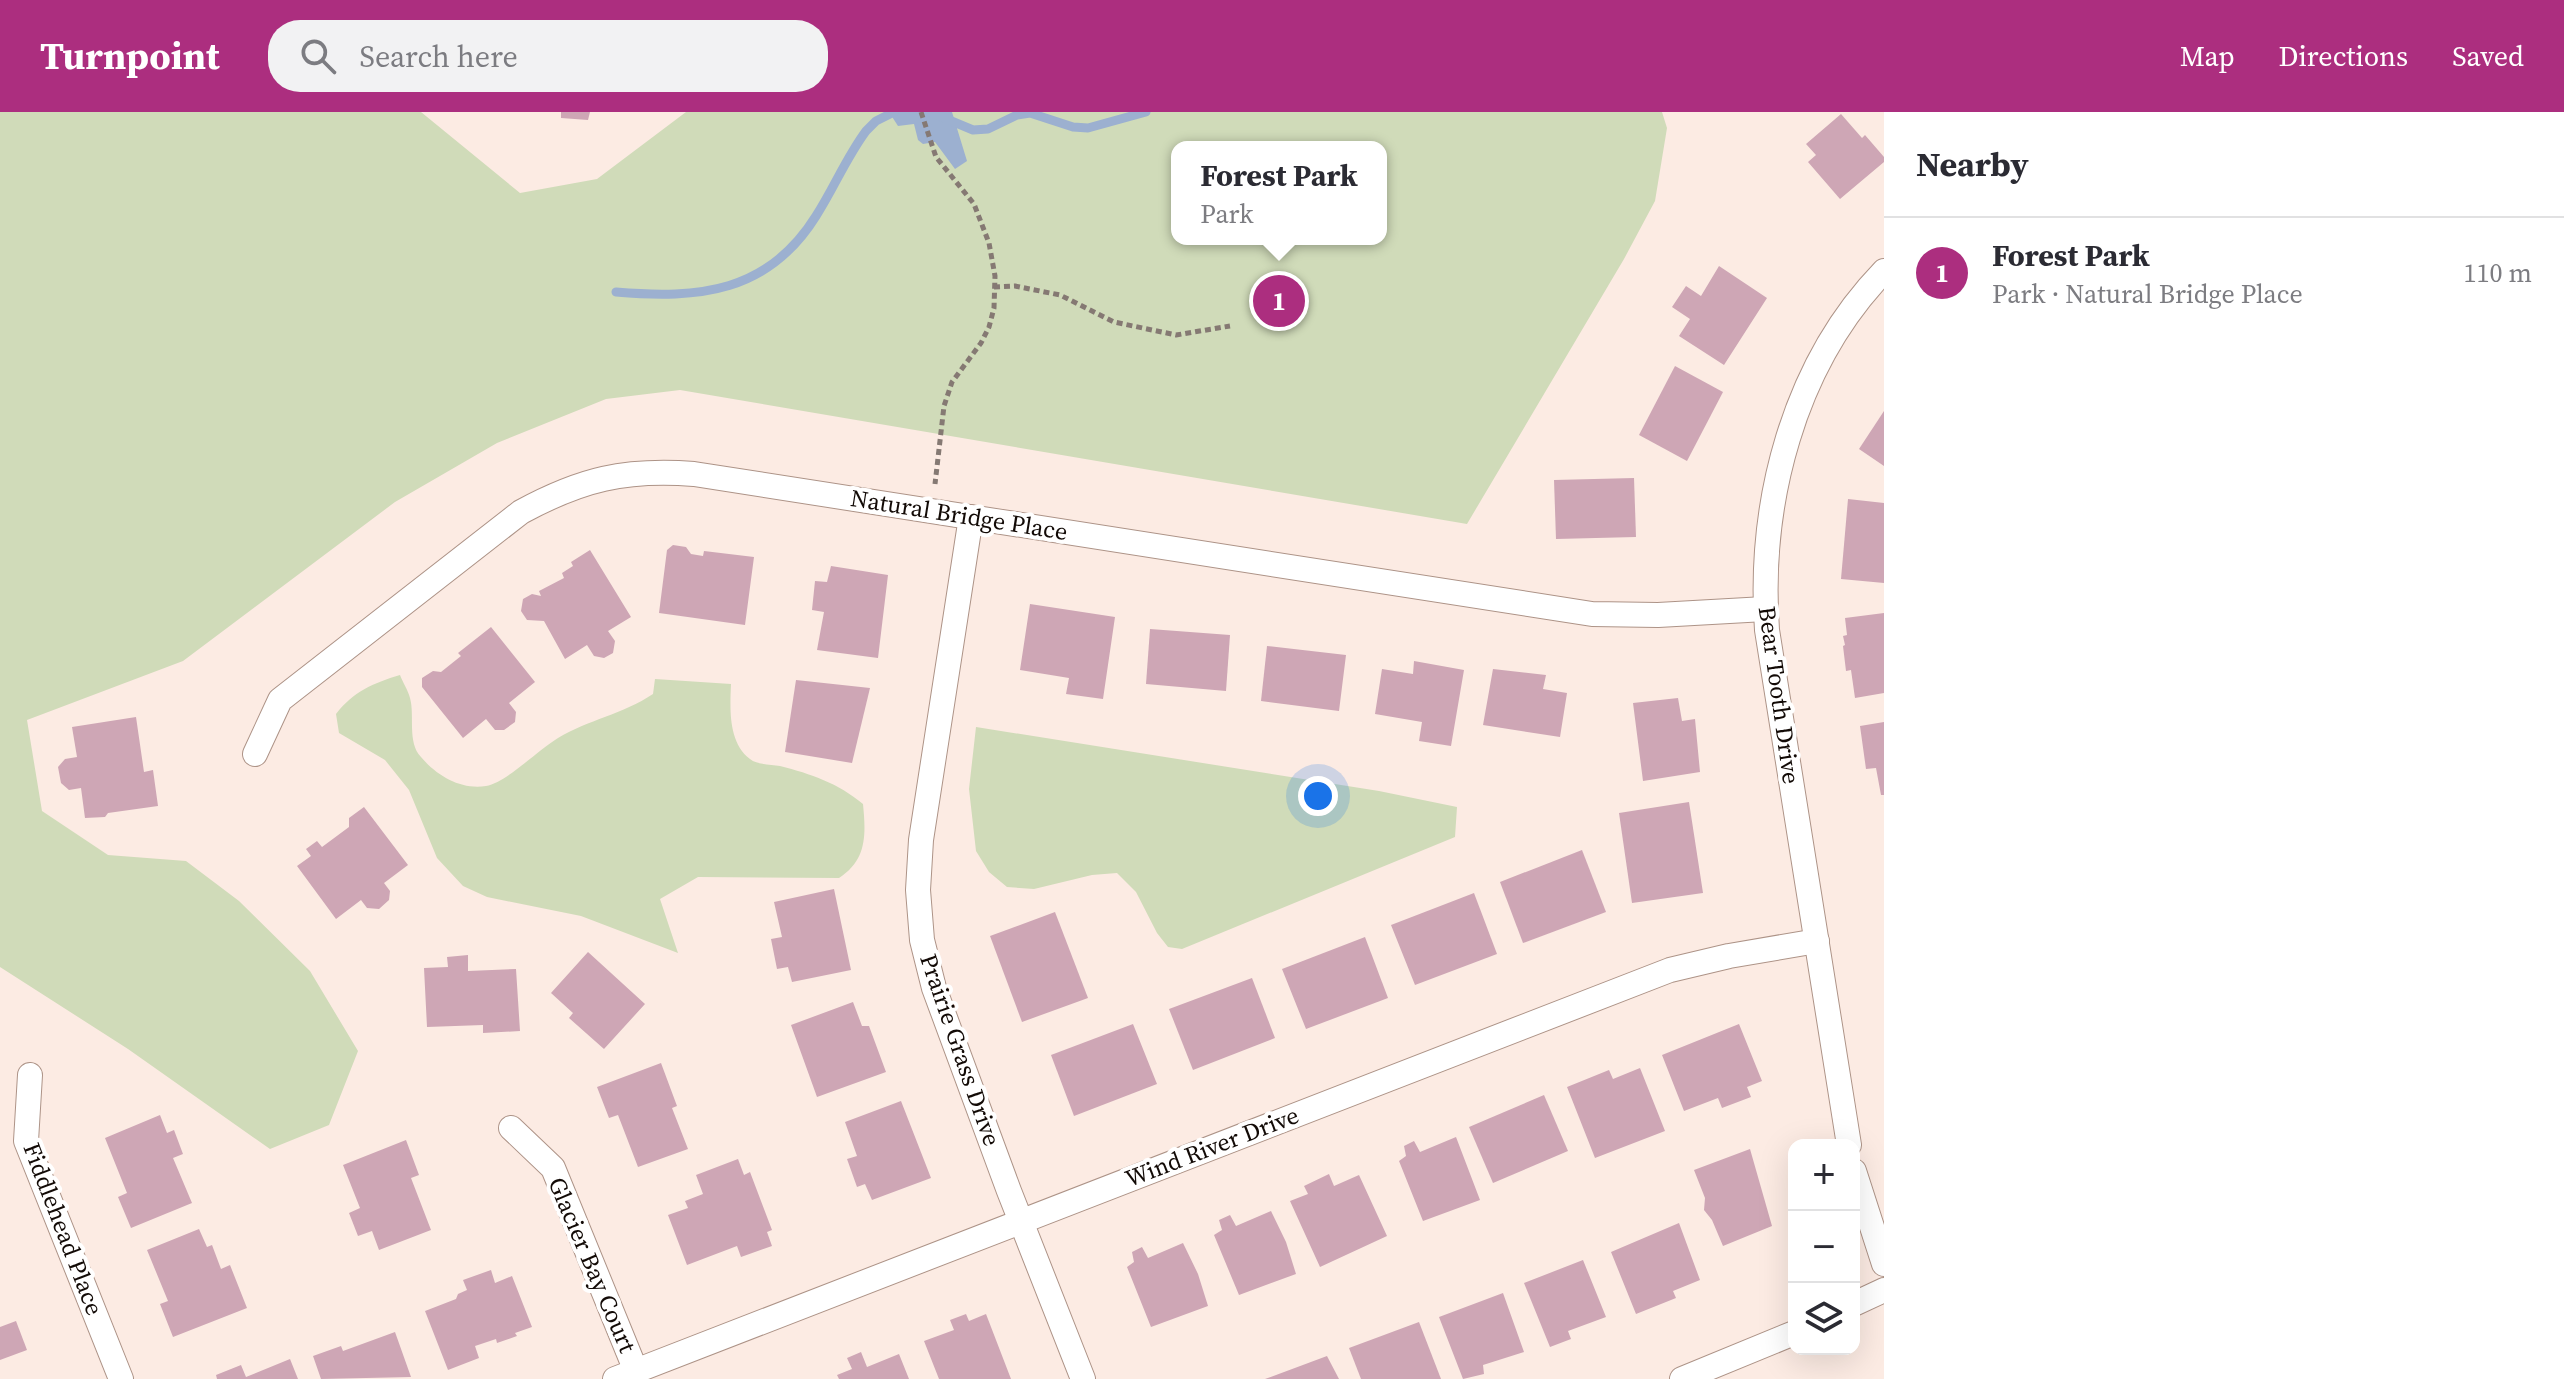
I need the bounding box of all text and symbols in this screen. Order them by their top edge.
search box [268,20,828,92]
text: Turnpoint [40,30,220,82]
icon: search [296,34,340,78]
text: Search here [360,36,518,77]
text: Map [2180,37,2235,75]
text: Directions [2279,37,2408,75]
text: Saved [2452,37,2524,75]
popup [1171,141,1387,245]
text: Nearby [1916,141,2029,187]
text: Forest Park [1200,155,1358,196]
text: Park [1200,196,1254,232]
text: Forest Park [1992,235,2150,276]
text: 1 [1935,255,1949,291]
text: 110 m [2464,255,2532,291]
pin: 1 [1253,271,1305,331]
text: Park · Natural Bridge Place [1992,276,2303,312]
street label: Natural Bridge Place [848,481,1070,548]
street label: Bear Tooth Drive [1751,604,1808,786]
your location [1298,776,1338,816]
street label: Prairie Grass Drive [912,949,1009,1150]
street label: Wind River Drive [1120,1098,1303,1195]
street label: Fiddlehead Place [15,1138,112,1320]
map controls [1788,1139,1860,1355]
button: + [1788,1139,1860,1211]
street label: Glacier Bay Court [541,1172,644,1358]
button: − [1788,1211,1860,1283]
button: layers [1788,1283,1860,1355]

